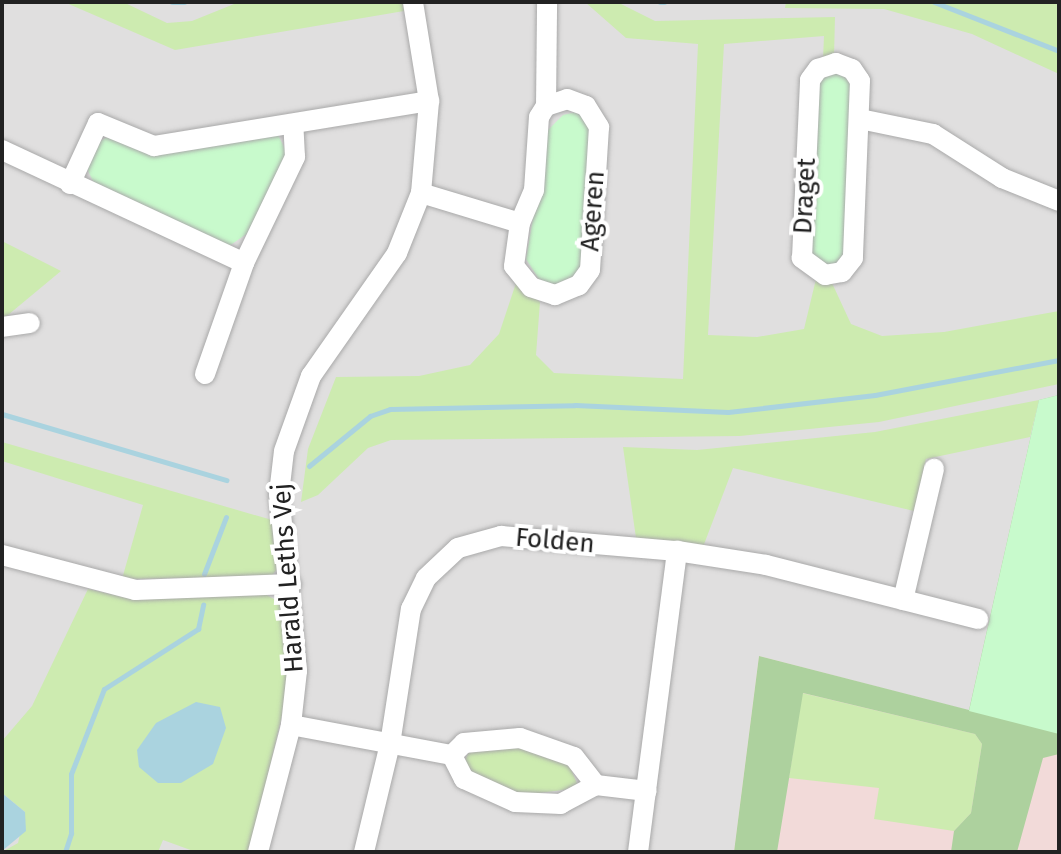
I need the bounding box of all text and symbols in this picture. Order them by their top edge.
street label: Draget [787,157,823,235]
street label: Ageren [575,170,611,252]
street label: Harald Leths Vej [266,482,310,674]
street label: Folden [514,522,596,560]

